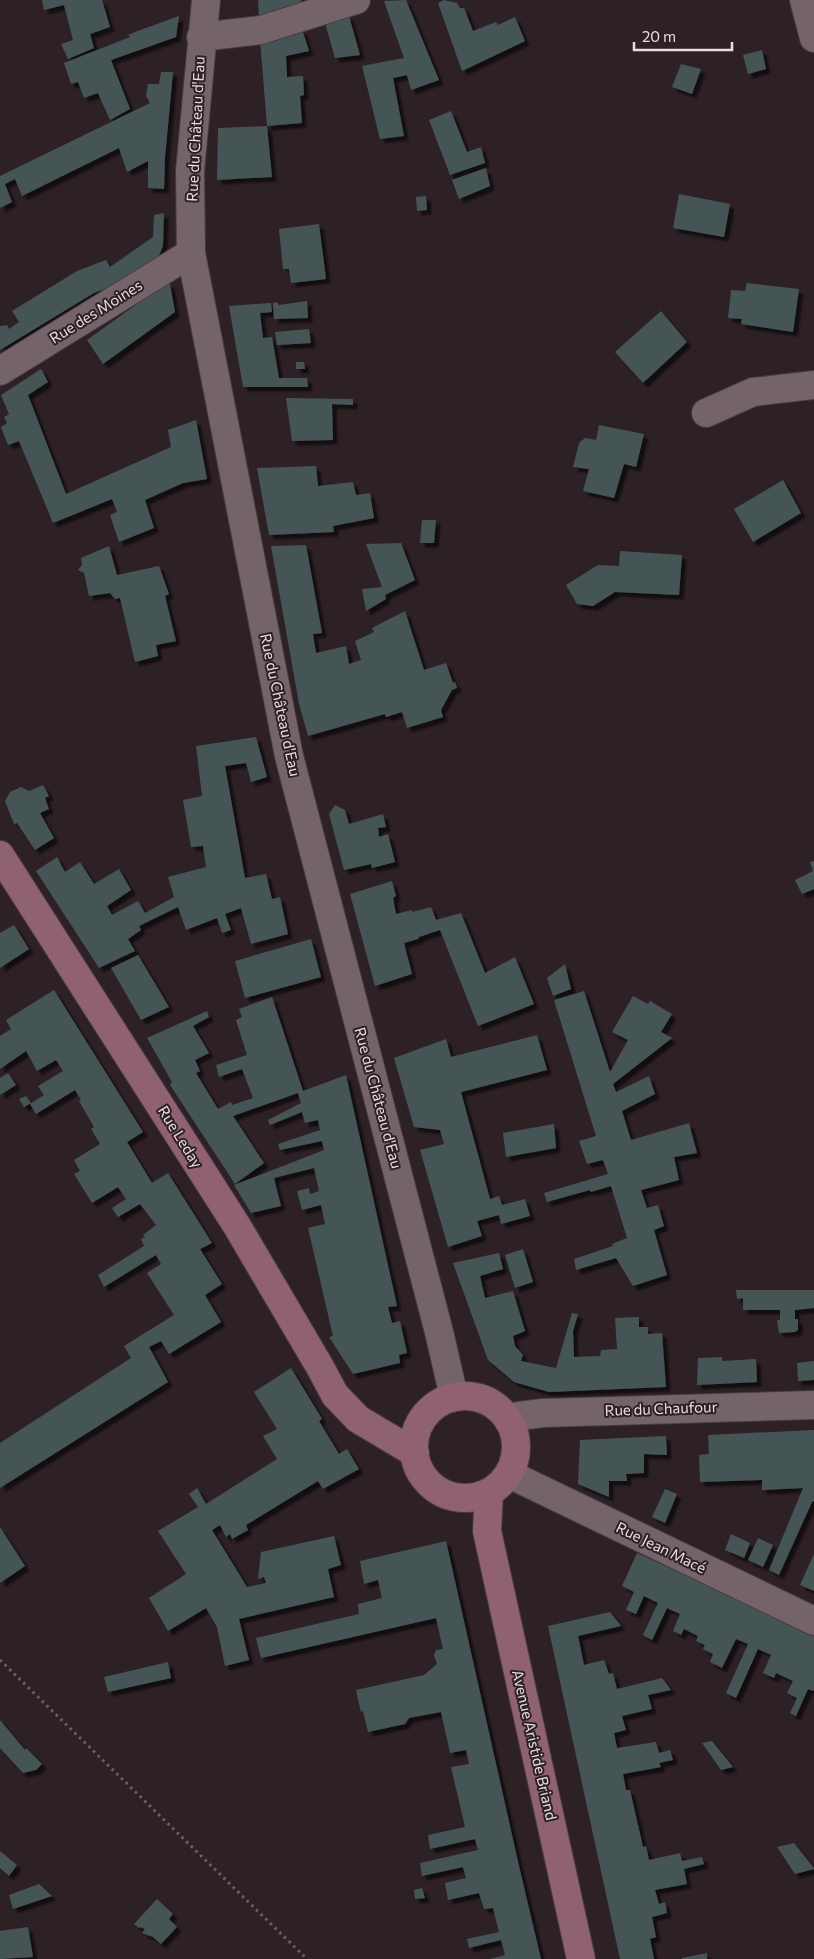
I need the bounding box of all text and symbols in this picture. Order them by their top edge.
scale bar [634,20,732,52]
text: 20 m [642,27,676,45]
street label: Rue du Château d'Eau [182,56,208,202]
street label: Rue des Moines [46,275,145,347]
street label: Rue du Château d'Eau [257,632,305,778]
street label: Rue du Château d'Eau [351,1025,406,1170]
street label: Rue Leday [155,1102,207,1171]
street label: Rue du Chaufour [604,1397,718,1419]
street label: Rue Jean Macé [613,1518,710,1577]
street label: Avenue Aristide Briand [509,1668,561,1822]

